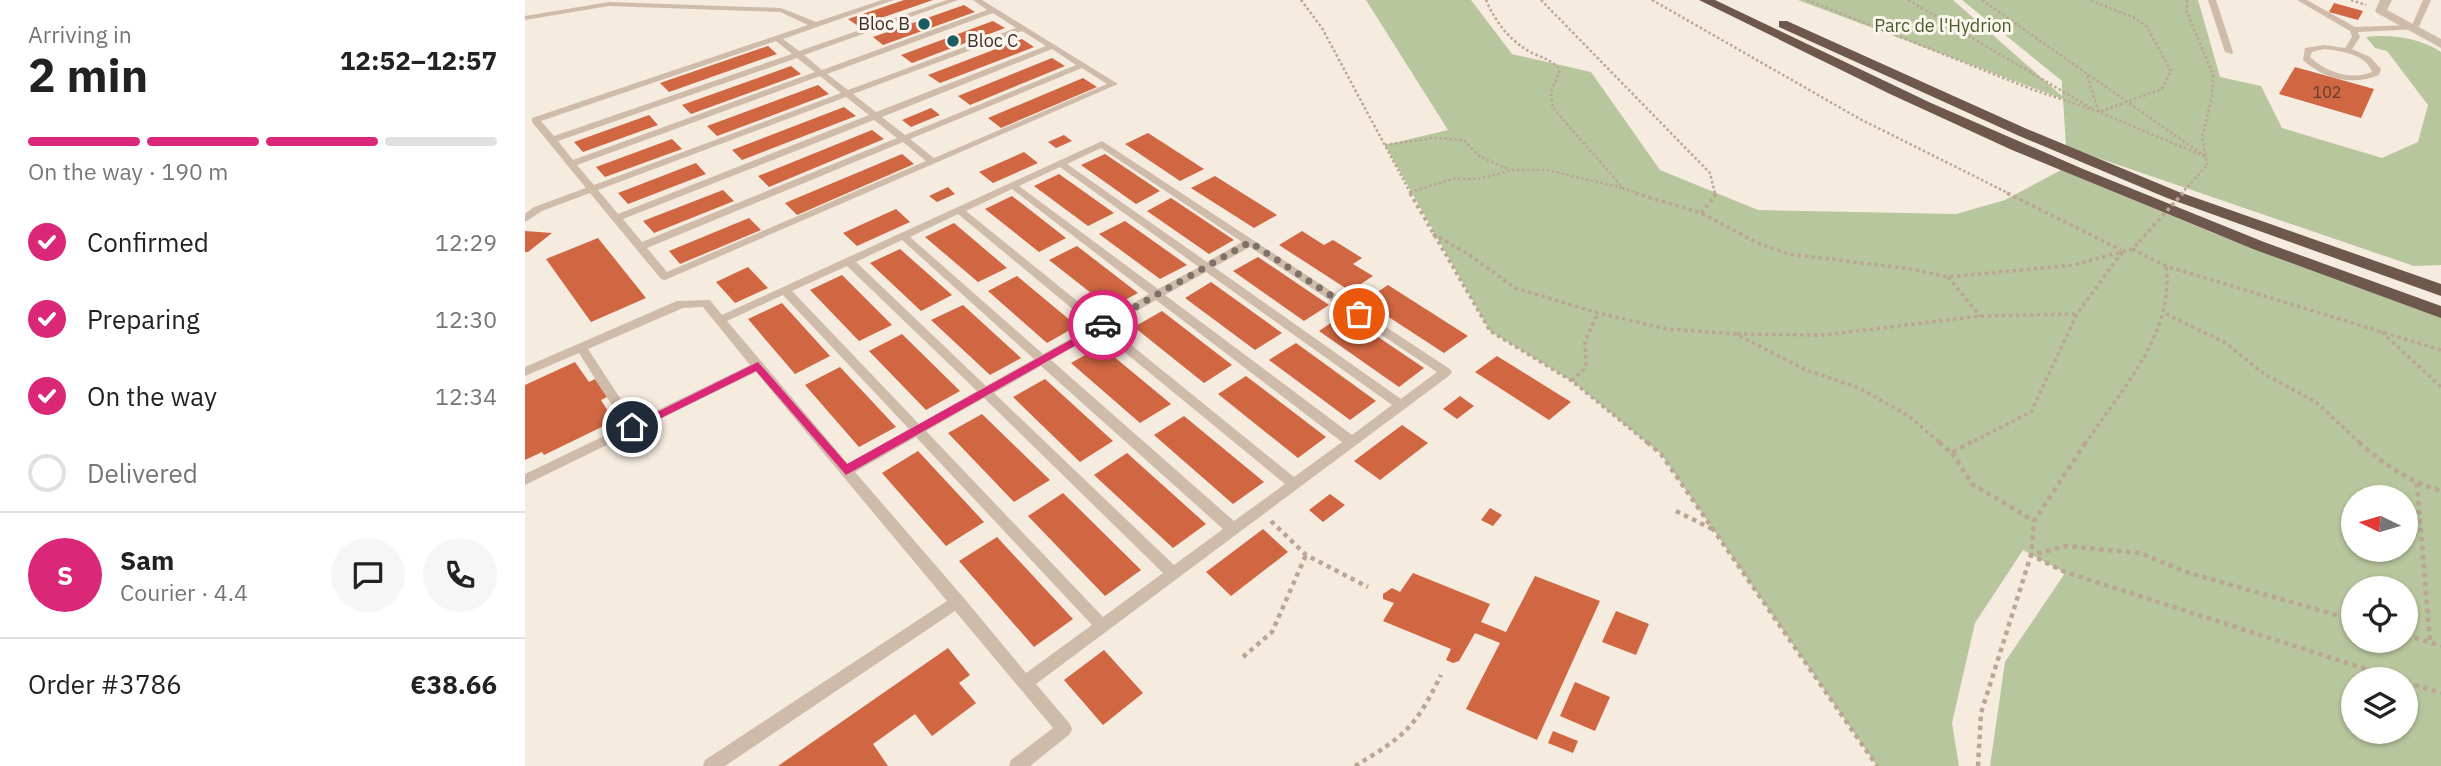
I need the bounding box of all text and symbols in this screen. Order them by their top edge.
place label: Bloc B [858,12,910,35]
park label: Parc de l'Hydrion [1874,14,2012,37]
marker: Bloc B [916,16,932,32]
text: Arriving in [28,19,132,49]
place label: Bloc C [967,29,1018,52]
marker: Bloc C [945,33,961,49]
text: 12:52–12:57 [340,43,497,77]
text: 2 min [28,45,148,105]
house number: 102 [2313,82,2341,102]
text: On the way · 190 m [28,156,228,186]
icon: check [28,223,66,261]
text: Confirmed [87,225,209,259]
text: 12:29 [435,227,497,257]
pin [1329,284,1389,344]
courier [1068,290,1138,360]
icon: bag [1340,295,1378,333]
icon: check [28,300,66,338]
text: Preparing [87,302,200,336]
text: 12:30 [435,304,497,334]
icon: car [1084,306,1122,344]
icon: check [28,377,66,415]
text: On the way [87,379,217,413]
text: 12:34 [435,381,497,411]
pin [602,397,662,457]
icon: home [613,408,651,446]
text: Delivered [87,456,198,490]
north arrow [2341,485,2419,562]
map controls [2341,485,2418,744]
button: chat [331,538,405,612]
button: phone [423,538,497,612]
text: Sam [120,543,174,577]
text: S [57,558,73,592]
button: locate [2341,576,2418,653]
text: Courier · 4.4 [120,577,248,607]
text: Order #3786 [28,667,182,701]
text: €38.66 [410,667,497,701]
button: layers [2341,667,2418,744]

